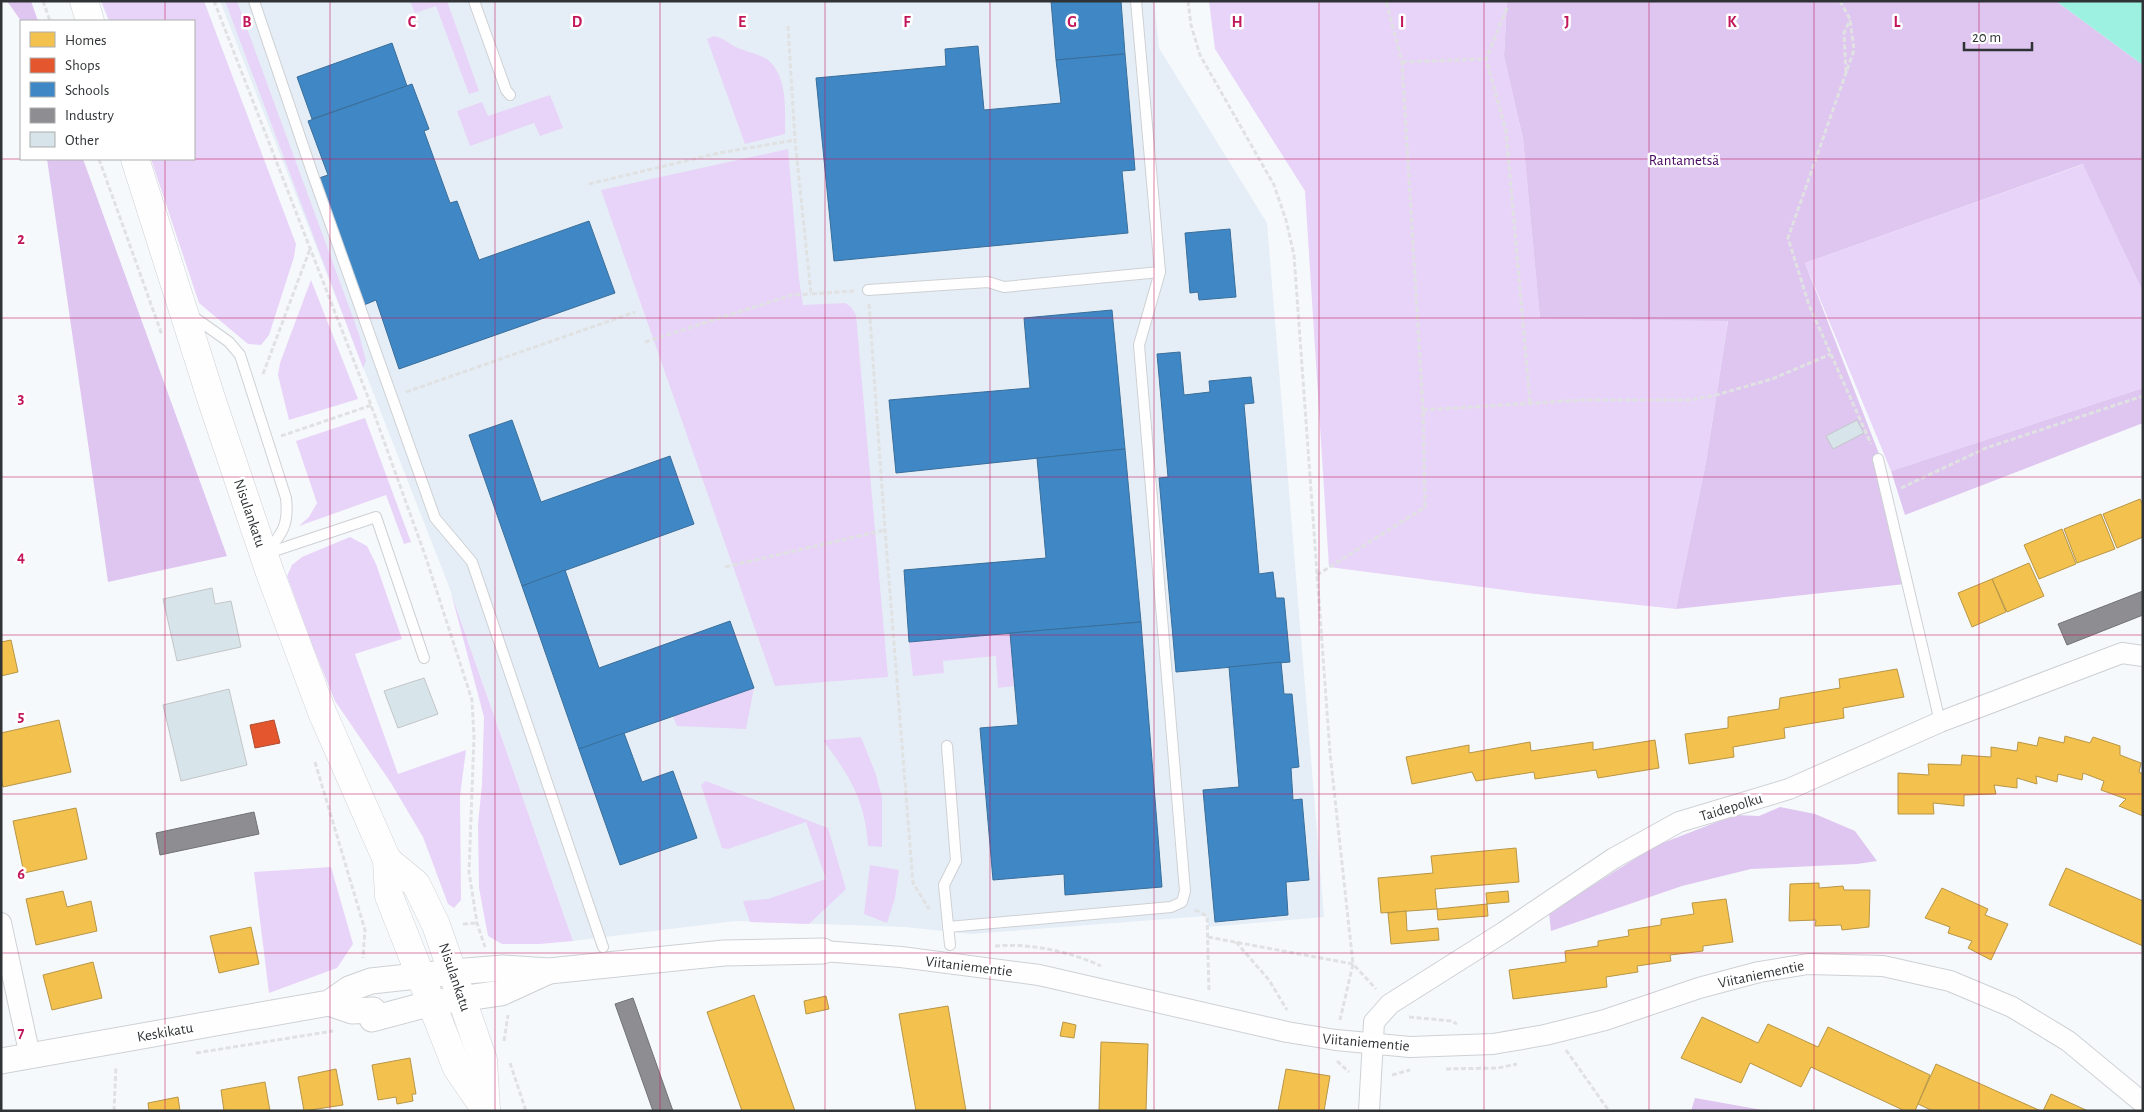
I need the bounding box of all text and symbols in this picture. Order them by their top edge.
text: B [242,14,252,30]
text: C [408,14,417,30]
text: D [572,14,583,30]
text: E [738,14,746,30]
text: F [903,14,911,30]
text: G [1067,14,1077,30]
text: H [1231,14,1243,30]
text: I [1400,14,1404,30]
text: J [1564,14,1570,30]
text: K [1727,14,1737,30]
text: L [1894,14,1901,30]
legend [20,20,195,160]
scale bar [1964,20,2032,52]
text: 20 m [1972,30,2001,45]
text: Homes [65,33,107,48]
text: Shops [65,58,100,73]
text: Schools [65,83,109,98]
text: Industry [65,108,114,123]
text: Other [65,133,99,148]
park label: Rantametsä [1649,153,1719,168]
text: 2 [17,231,25,247]
text: 3 [18,390,25,406]
street label: Nisulankatu [231,477,268,550]
text: 4 [17,549,25,565]
text: 5 [18,708,25,724]
street label: Taidepolku [1698,791,1765,824]
text: 6 [17,866,25,882]
street label: Nisulankatu [436,941,473,1014]
street label: Viitaniementie [925,954,1013,979]
street label: Viitaniementie [1717,958,1806,991]
street label: Keskikatu [136,1020,195,1045]
text: 7 [18,1025,25,1041]
street label: Viitaniementie [1322,1031,1410,1054]

